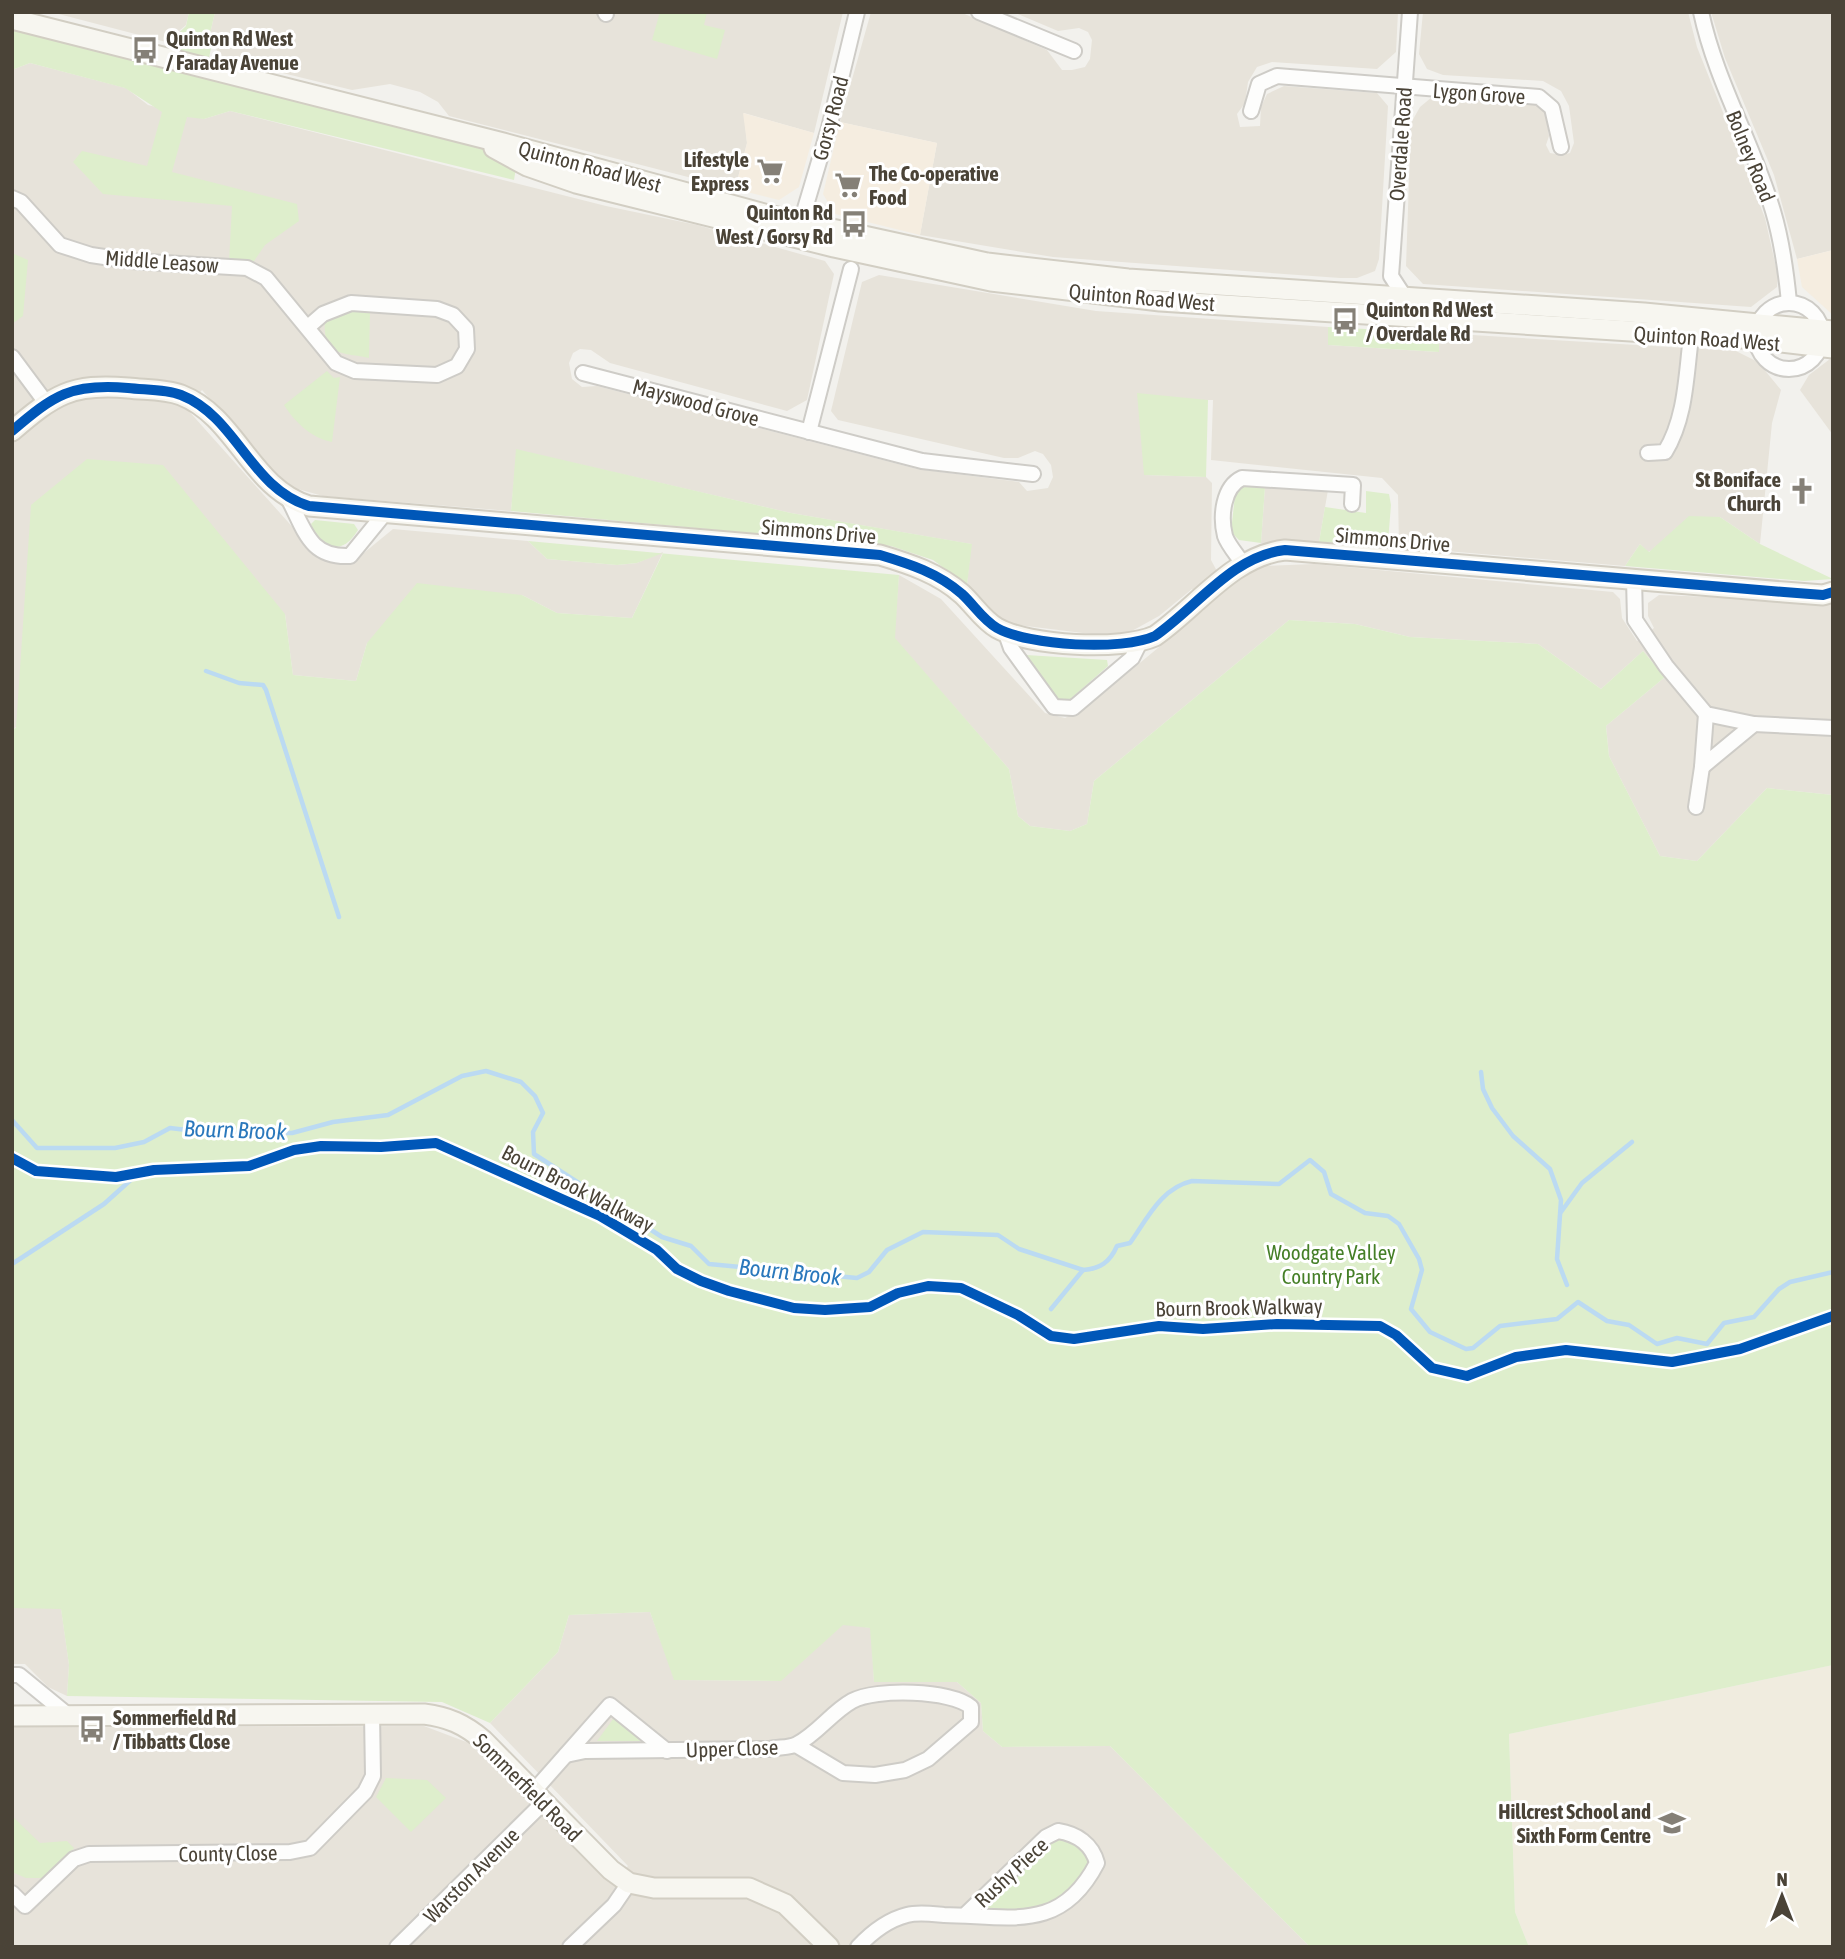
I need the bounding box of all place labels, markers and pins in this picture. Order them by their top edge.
place label: Quinton Rd West / Faraday Avenue [166,26,299,74]
bus stop icon: Quinton Rd West / Faraday Avenue [130,35,160,65]
place label: Lifestyle Express [684,147,750,195]
supermarket icon: Lifestyle Express [755,156,785,186]
place label: The Co-operative Food [869,161,999,209]
supermarket icon: The Co-operative Food [833,170,863,200]
place label: Quinton Rd West / Gorsy Rd [715,200,833,248]
bus stop icon: Quinton Rd West / Gorsy Rd [839,209,869,239]
place label: Quinton Rd West / Overdale Rd [1366,297,1493,345]
bus stop icon: Quinton Rd West / Overdale Rd [1330,306,1360,336]
place label: St Boniface Church [1696,467,1781,515]
church icon: St Boniface Church [1787,476,1817,506]
place label: Sommerfield Rd / Tibbatts Close [113,1705,236,1753]
bus stop icon: Sommerfield Rd / Tibbatts Close [77,1714,107,1744]
place label: Hillcrest School and Sixth Form Centre [1498,1799,1651,1847]
school or university icon: Hillcrest School and Sixth Form Centre [1657,1808,1687,1838]

